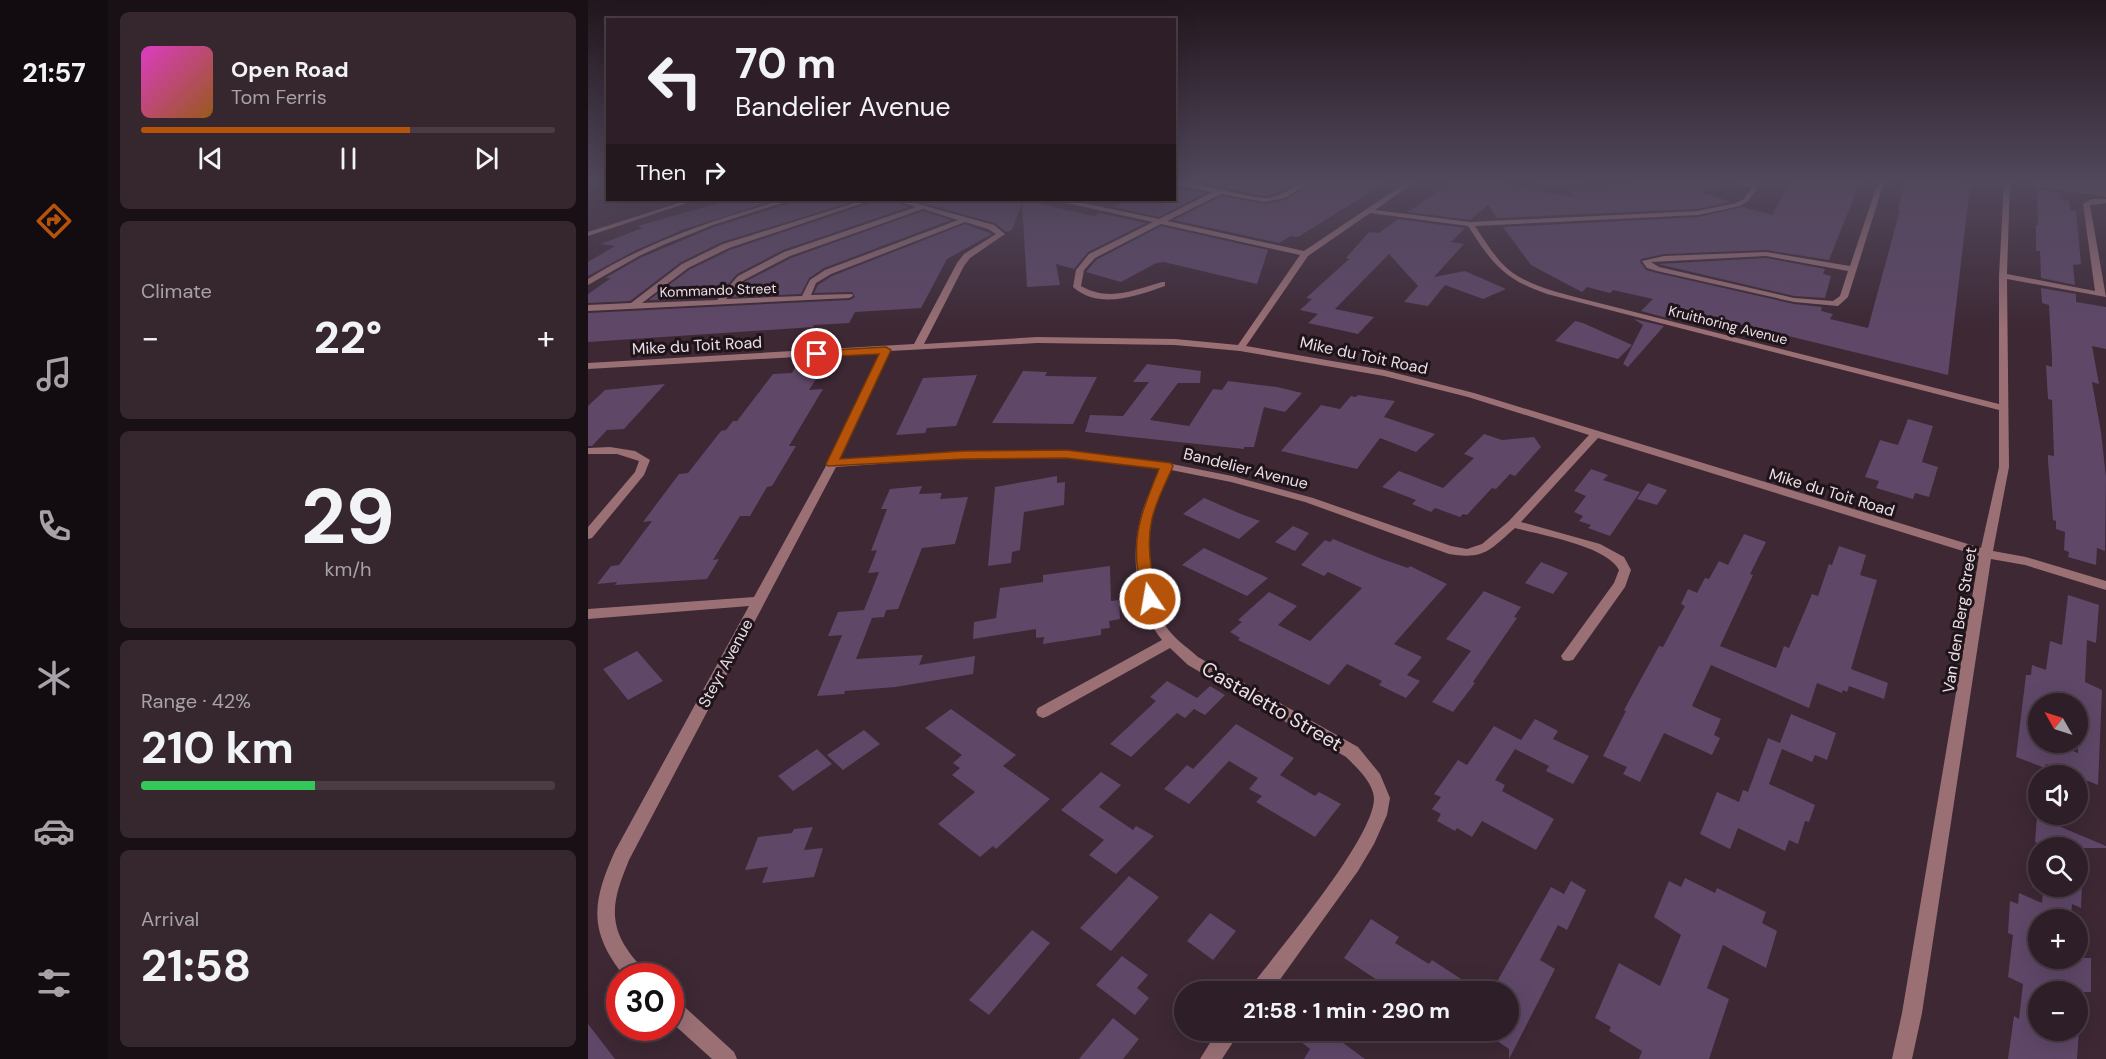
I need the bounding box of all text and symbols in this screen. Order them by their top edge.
text: 70 m [735,36,836,91]
icon: left [636,42,714,120]
text: 21:57 [22,55,86,90]
text: Open Road [231,55,349,84]
text: Tom Ferris [231,84,327,110]
text: Bandelier Avenue [735,89,951,124]
icon: previous [194,142,227,175]
icon: pause [332,142,365,175]
icon: next [470,142,503,175]
icon: right [698,156,731,189]
text: Then [636,158,686,187]
icon: directions [33,200,75,242]
text: Climate [141,278,212,304]
street label: Kommando Street [659,279,777,301]
street label: Kruithoring Avenue [1667,301,1790,349]
text: 22° [314,308,382,367]
text: − [141,316,159,359]
text: + [537,316,555,359]
pin [791,328,842,379]
street label: Mike du Toit Road [631,332,763,359]
street label: Mike du Toit Road [1298,332,1430,379]
icon: arrive [800,337,833,370]
icon: music [33,353,75,395]
street label: Bandelier Avenue [1181,443,1310,494]
street label: Mike du Toit Road [1767,463,1897,522]
text: 29 [301,466,395,567]
icon: phone [33,505,75,547]
street label: Van den Berg Street [1938,546,1981,695]
text: km/h [324,556,372,582]
position arrow [1118,567,1182,631]
street label: Steyr Avenue [693,615,758,711]
street label: Castaletto Street [1197,655,1347,757]
icon: climate [33,657,75,699]
text: Range · 42% [141,688,251,714]
north arrow [2028,693,2088,753]
map controls [2028,693,2088,1041]
text: 210 km [141,718,294,777]
button: sound [2028,765,2088,825]
icon: car [33,810,75,852]
button: search [2028,837,2088,897]
text: Arrival [141,906,199,932]
button: + [2028,909,2088,969]
text: 21:58 [141,936,251,995]
icon: filters [33,962,75,1004]
speed limit sign: 30 [606,963,684,1041]
button: − [2028,981,2088,1041]
text: 21:58 · 1 min · 290 m [1243,996,1450,1025]

